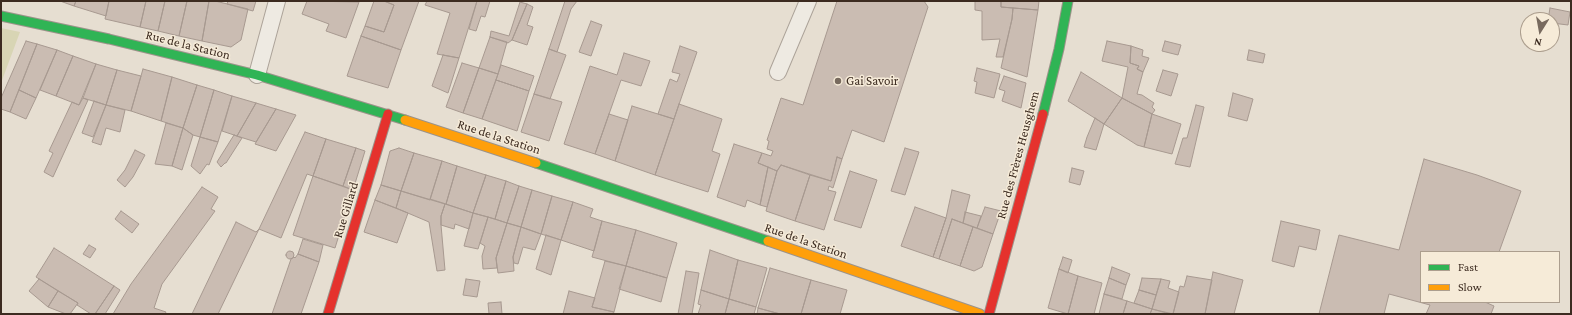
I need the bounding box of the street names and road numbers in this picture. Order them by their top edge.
street label: Rue de la Station [144,27,232,63]
street label: Rue des Frères Heusghem [993,89,1043,221]
street label: Rue de la Station [455,116,543,158]
street label: Rue Gillard [330,180,362,240]
street label: Rue de la Station [763,220,849,262]

